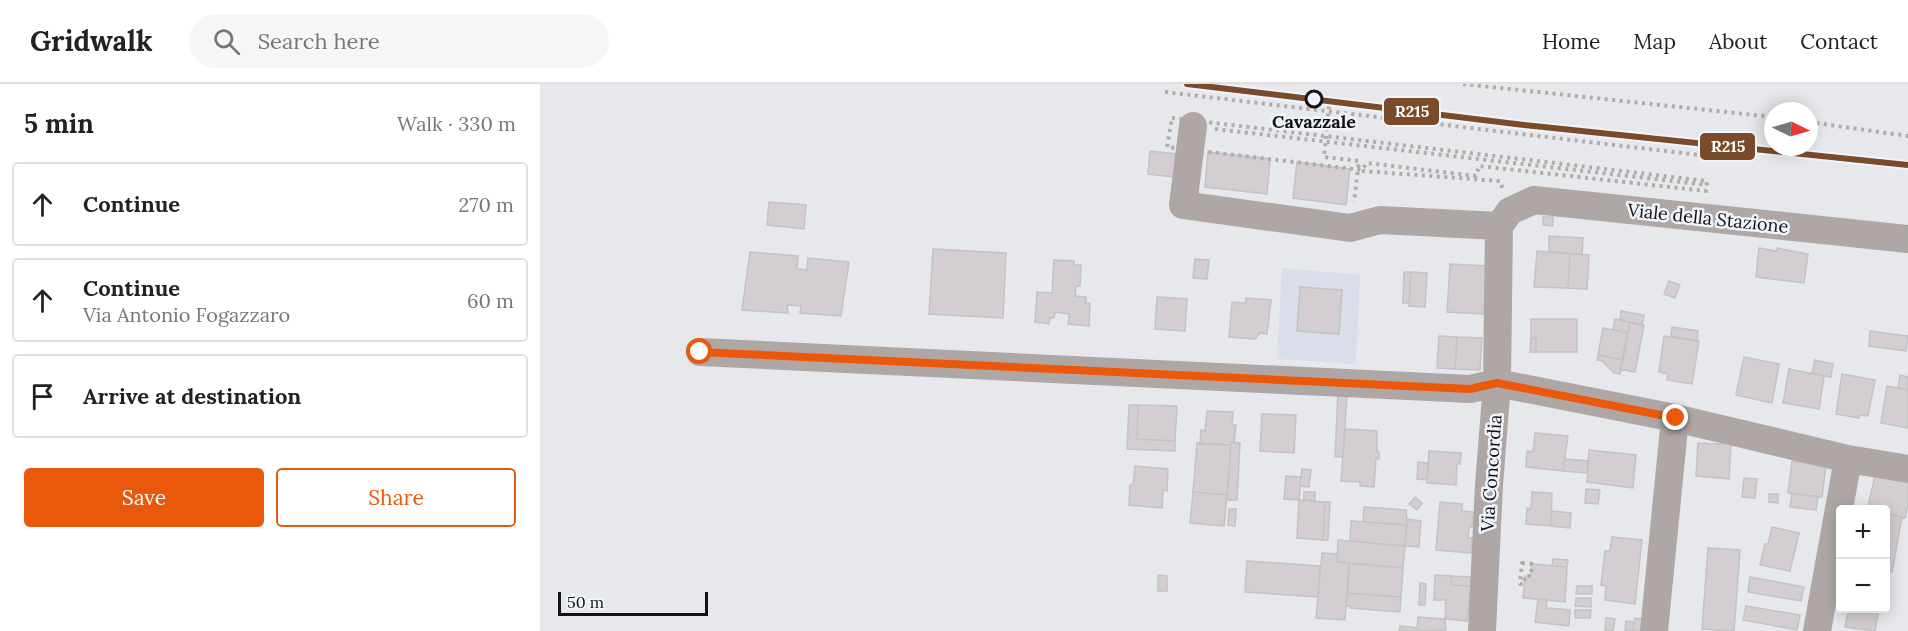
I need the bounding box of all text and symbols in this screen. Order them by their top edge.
search box [189,14,609,68]
text: Gridwalk [30,23,153,59]
icon: search [210,25,243,58]
text: Search here [258,27,380,55]
text: Home [1542,28,1600,55]
text: Map [1633,28,1676,55]
text: About [1709,28,1767,55]
text: Contact [1800,28,1878,55]
marker: Cavazzale [1305,90,1323,108]
line badge: R215 [1383,97,1440,126]
text: R215 [1395,101,1430,121]
north arrow [1764,102,1818,156]
text: 5 min [24,107,94,140]
place label: Cavazzale [1272,110,1356,133]
text: Walk · 330 m [397,111,516,136]
line badge: R215 [1699,132,1756,161]
text: R215 [1711,136,1746,156]
icon: ahead [26,188,59,221]
text: Continue [83,190,180,218]
text: 270 m [458,192,514,217]
street label: Viale della Stazione [1626,198,1790,238]
text: Continue [83,274,180,302]
icon: ahead [26,284,59,317]
text: 60 m [467,288,514,313]
text: Via Antonio Fogazzaro [83,302,290,327]
route start [686,338,712,364]
icon: arrive [26,380,59,413]
text: Arrive at destination [83,382,301,410]
route end [1662,404,1688,430]
street label: Via Concordia [1475,414,1507,533]
button: Save [24,468,264,527]
button: Share [276,468,516,527]
map controls [1836,505,1890,613]
button: + [1836,505,1890,559]
button: − [1836,559,1890,613]
scale bar [558,589,708,616]
text: 50 m [567,592,604,612]

